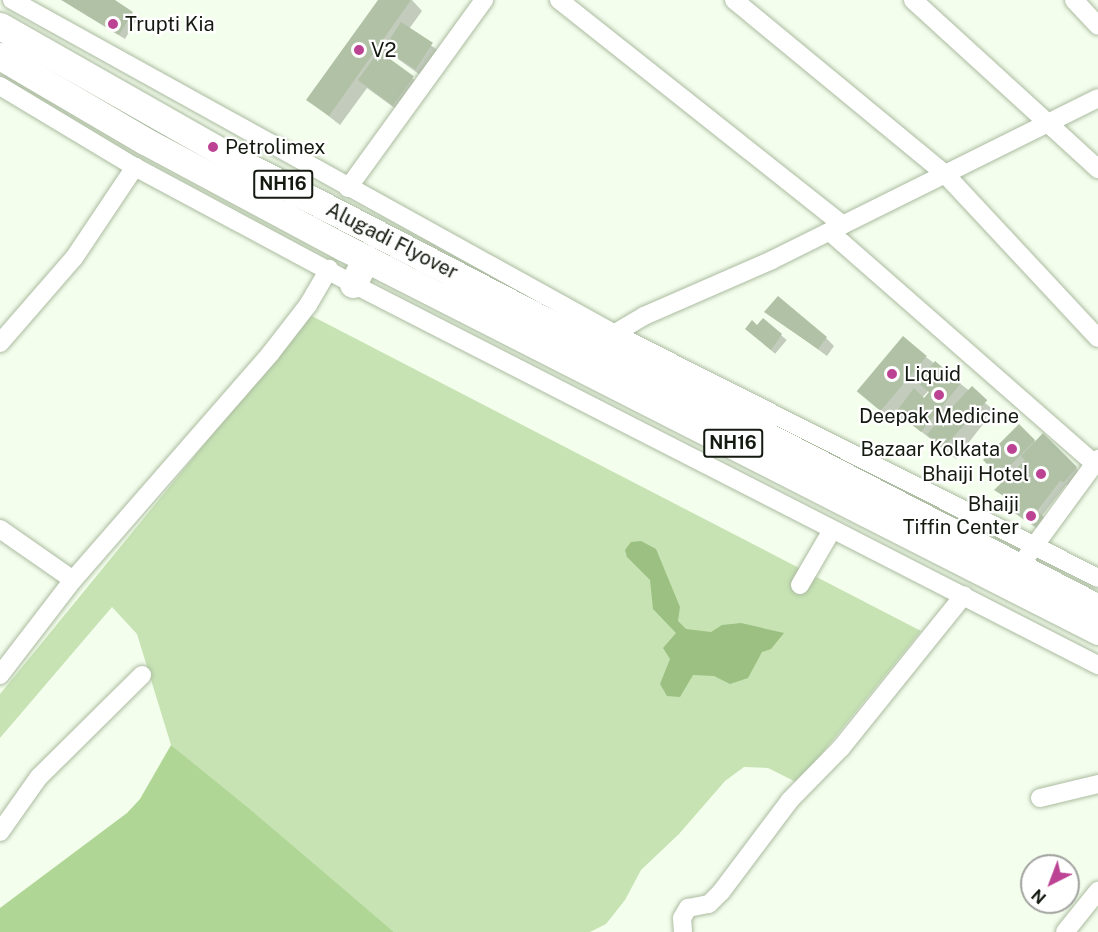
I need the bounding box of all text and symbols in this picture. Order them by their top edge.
place label: Trupti Kia [125,12,214,36]
marker: Trupti Kia [106,17,120,31]
place label: V2 [371,38,396,62]
marker: V2 [352,43,366,57]
place label: Petrolimex [225,135,325,159]
marker: Petrolimex [206,140,220,154]
road number: NH16 [253,169,313,199]
street label: Alugadi Flyover [322,197,462,285]
place label: Liquid [904,362,961,386]
marker: Liquid [885,367,899,381]
marker: Deepak Medicine [932,388,946,402]
place label: Deepak Medicine [859,404,1019,428]
road number: NH16 [703,428,763,458]
place label: Bazaar Kolkata [860,437,1000,461]
marker: Bazaar Kolkata [1005,442,1019,456]
place label: Bhaiji Hotel [922,462,1029,486]
marker: Bhaiji Hotel [1034,467,1048,481]
place label: Bhaiji Tiffin Center [903,492,1019,539]
marker: Bhaiji Tiffin Center [1024,509,1038,523]
north arrow [1020,854,1080,914]
text: N [1028,885,1050,908]

